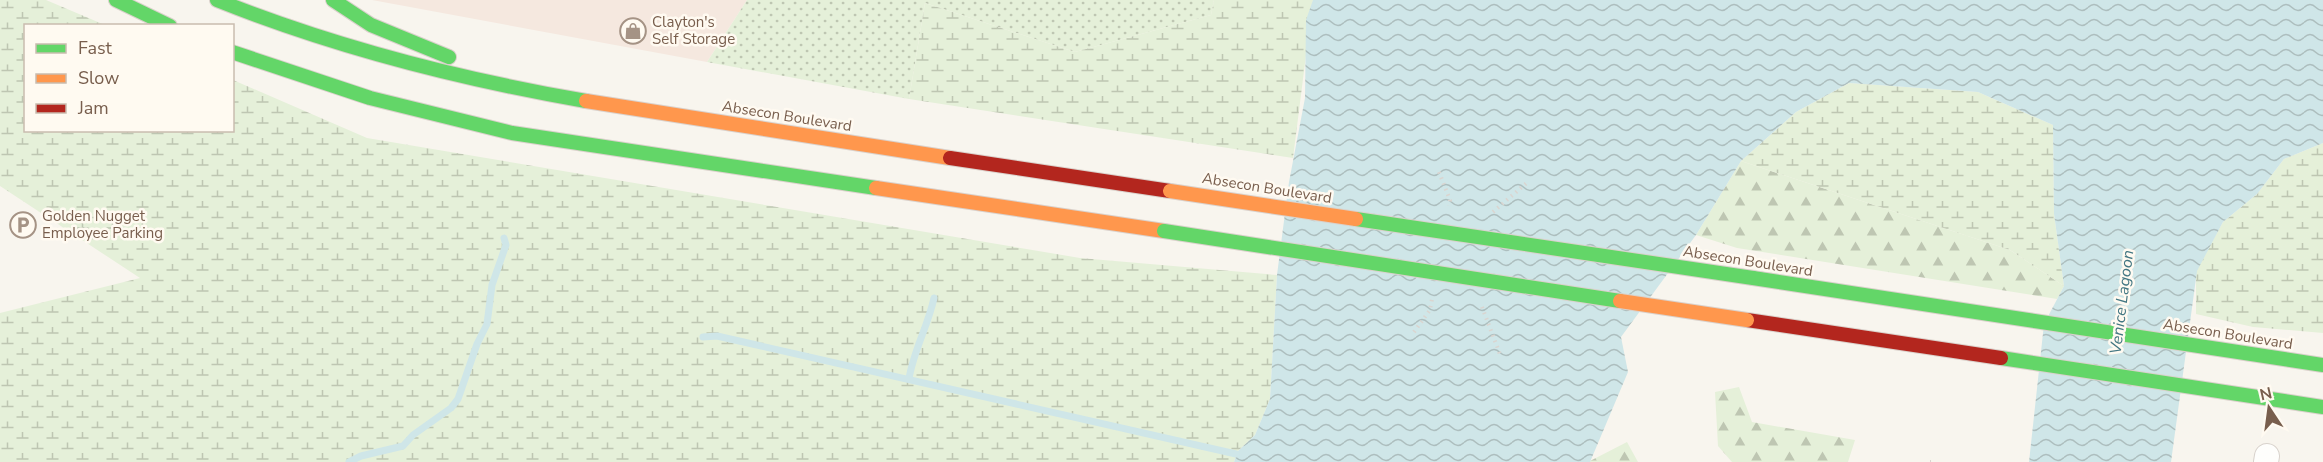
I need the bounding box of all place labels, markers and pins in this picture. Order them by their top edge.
place label: Clayton's Self Storage [652,12,735,49]
shop icon: Clayton's Self Storage [618,16,648,46]
place label: Golden Nugget Employee Parking [42,206,163,243]
parking icon: Golden Nugget Employee Parking [8,210,38,240]

